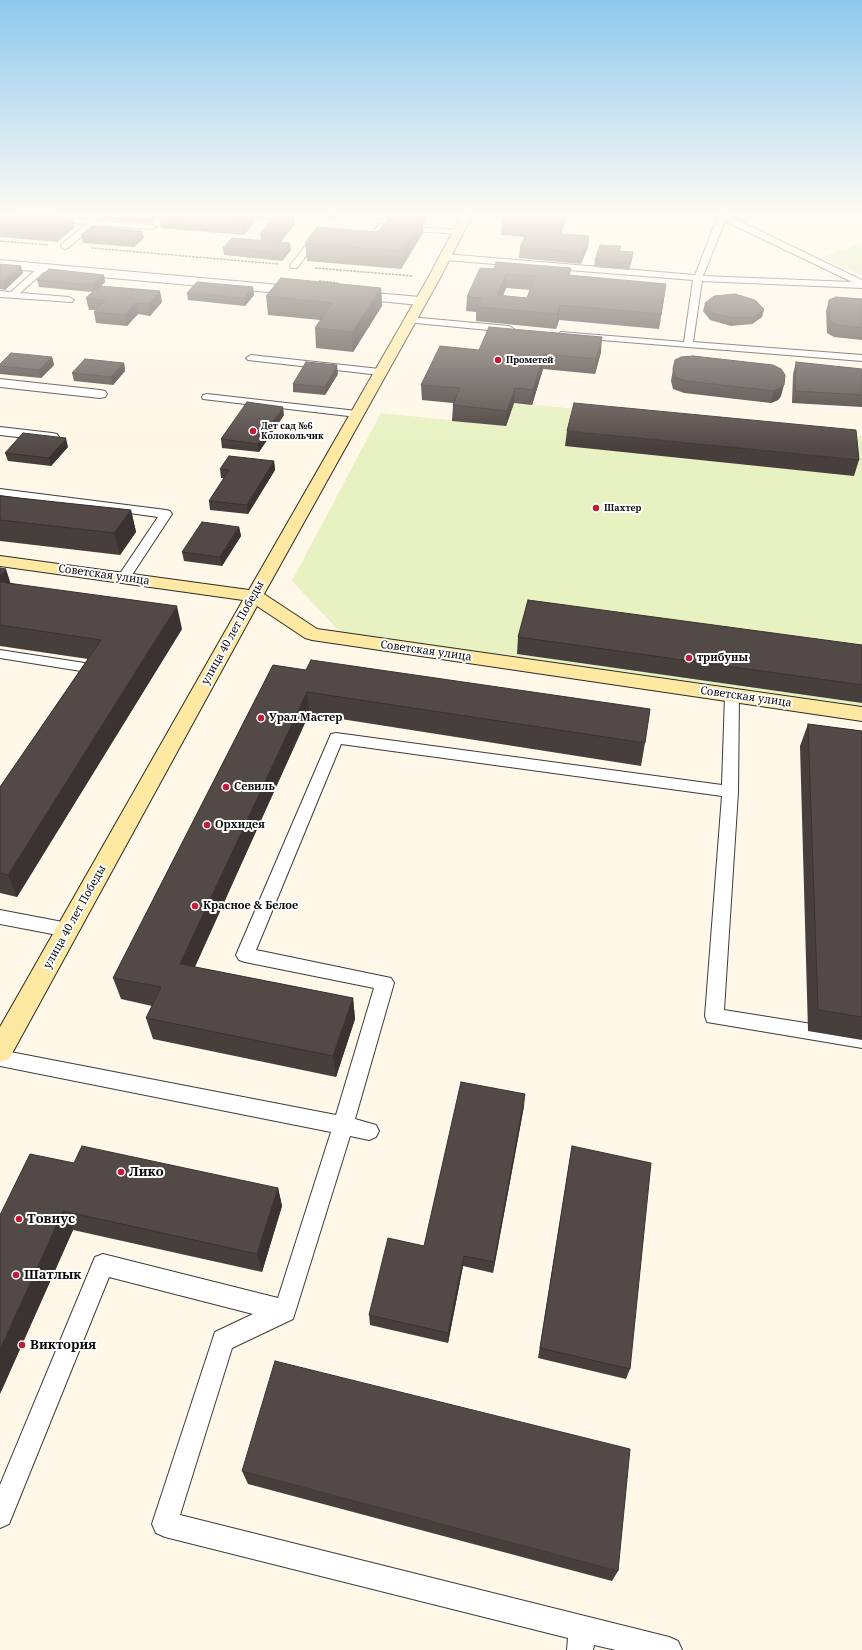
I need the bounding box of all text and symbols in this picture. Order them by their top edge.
marker: Прометей [493,355,503,365]
place label: Прометей [506,355,553,365]
place label: Дет сад №6 Колокольчик [261,421,324,442]
marker: Дет сад №6 Колокольчик [248,426,258,436]
marker: Шахтер [591,503,601,513]
place label: Шахтер [604,503,641,513]
street label: Советская улица [57,562,151,588]
street label: улица 40 лет Победы [199,579,267,687]
street label: Советская улица [379,638,473,664]
place label: трибуны [697,651,748,665]
marker: трибуны [684,653,694,663]
street label: Советская улица [699,684,793,710]
place label: Урал Мастер [269,711,342,725]
marker: Урал Мастер [256,713,266,723]
place label: Севиль [234,780,275,794]
marker: Севиль [221,782,231,792]
place label: Орхидея [215,818,265,832]
marker: Орхидея [202,820,212,830]
street label: улица 40 лет Победы [41,863,109,971]
place label: Красное & Белое [203,899,298,913]
marker: Красное & Белое [190,901,200,911]
place label: Лико [129,1164,164,1180]
marker: Лико [116,1167,126,1177]
place label: Товиус [27,1211,75,1227]
marker: Товиус [14,1214,24,1224]
place label: Шатлык [24,1267,81,1283]
marker: Шатлык [11,1270,21,1280]
place label: Виктория [30,1337,96,1353]
marker: Виктория [17,1340,27,1350]

